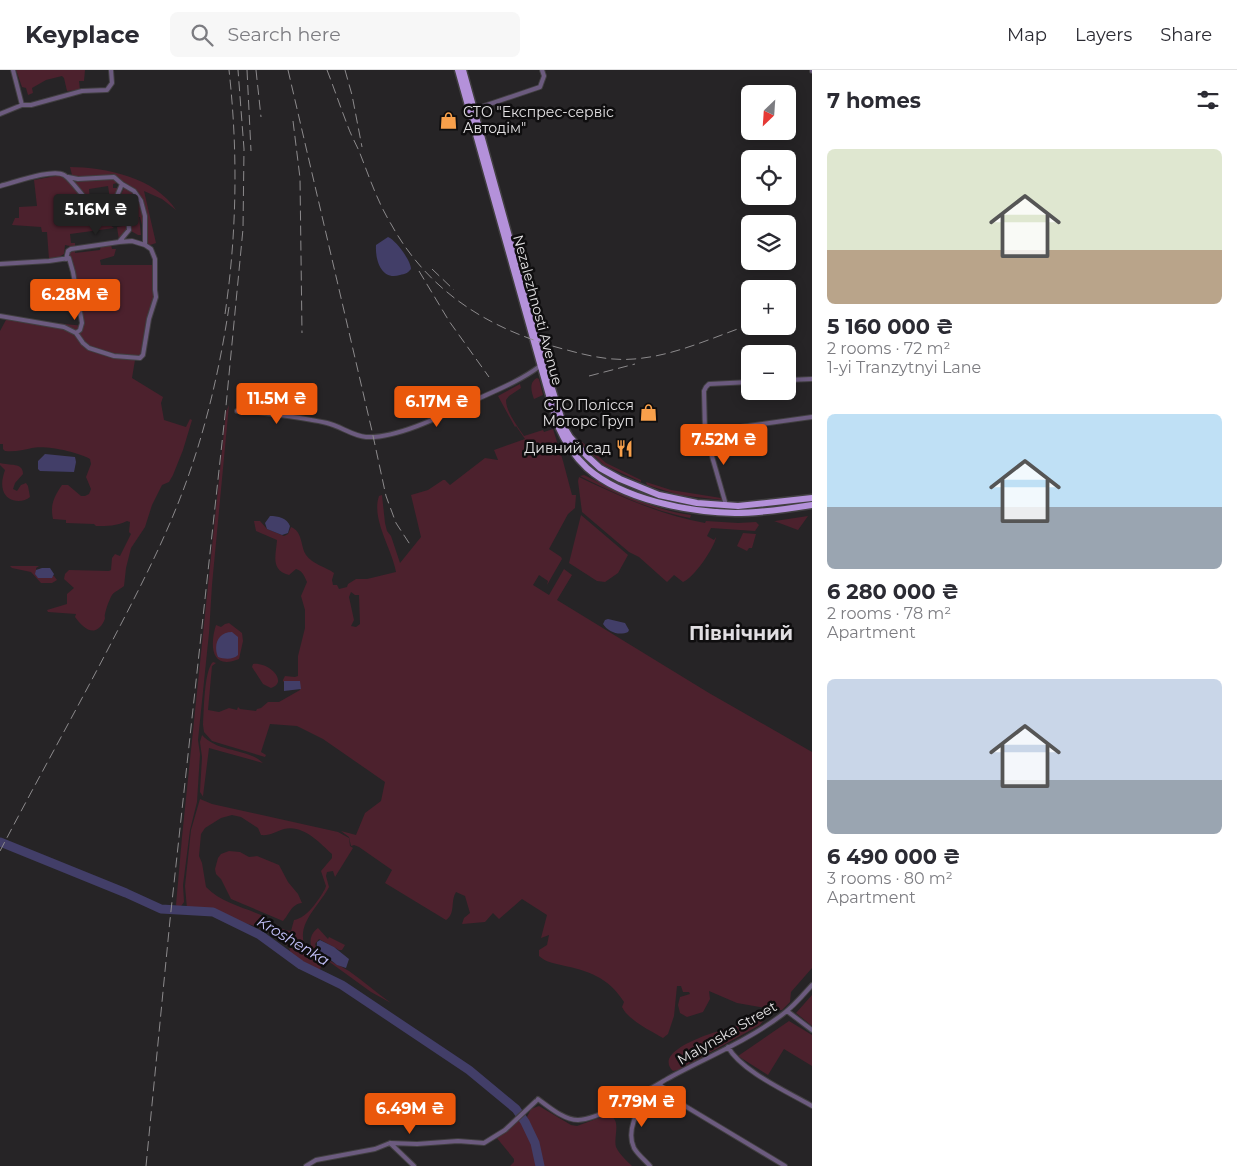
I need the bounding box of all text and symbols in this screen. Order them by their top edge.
search box [170,12,520,57]
text: Keyplace [25,20,140,49]
icon: search [188,21,216,49]
text: Search here [228,23,341,46]
text: Map [1007,24,1047,46]
text: Layers [1075,24,1132,46]
text: Share [1160,24,1212,46]
north arrow [741,85,796,140]
map controls [741,85,796,400]
icon: filters [1194,86,1222,114]
text: 7 homes [827,88,921,113]
place label: СТО "Експрес-сервіс Автодім" [463,103,614,137]
shop icon: СТО "Експрес-сервіс Автодім" [439,110,459,130]
button: locate [741,150,796,205]
icon: home [980,181,1070,271]
pin: 5.16M ₴ [50,194,142,236]
text: 5.16M ₴ [65,200,127,219]
button: layers [741,215,796,270]
street label: Nezalezhnosti Avenue [509,233,567,387]
pin: 6.28M ₴ [29,278,121,321]
button: + [741,280,796,335]
text: 6.28M ₴ [41,285,109,304]
text: 5 160 000 ₴ [827,314,953,339]
text: 2 rooms · 72 m² [827,339,950,358]
button: − [741,345,796,400]
text: 1-yi Tranzytnyi Lane [827,358,981,377]
pin: 11.5M ₴ [231,382,323,425]
pin: 6.17M ₴ [391,386,483,428]
text: 11.5M ₴ [247,389,307,408]
text: 6.17M ₴ [405,392,469,411]
place label: СТО Полісся Моторс Груп [543,396,634,430]
shop icon: СТО Полісся Моторс Груп [638,403,658,423]
pin: 7.52M ₴ [678,424,770,466]
text: 7.52M ₴ [691,430,757,449]
restaurant icon: Дивний сад [615,438,635,458]
place label: Дивний сад [524,439,611,457]
icon: home [980,446,1070,536]
text: 6 280 000 ₴ [827,579,959,604]
text: 2 rooms · 78 m² [827,604,951,623]
district label: Північний [689,622,793,645]
text: Apartment [827,623,916,642]
icon: home [980,711,1070,801]
text: 6 490 000 ₴ [827,844,960,869]
text: 3 rooms · 80 m² [827,869,953,888]
text: Apartment [827,888,916,907]
water label: Kroshenka [254,912,333,970]
street label: Malynska Street [674,997,780,1069]
pin: 7.79M ₴ [596,1086,688,1128]
pin: 6.49M ₴ [364,1092,456,1135]
text: 7.79M ₴ [609,1092,675,1111]
text: 6.49M ₴ [376,1099,444,1118]

